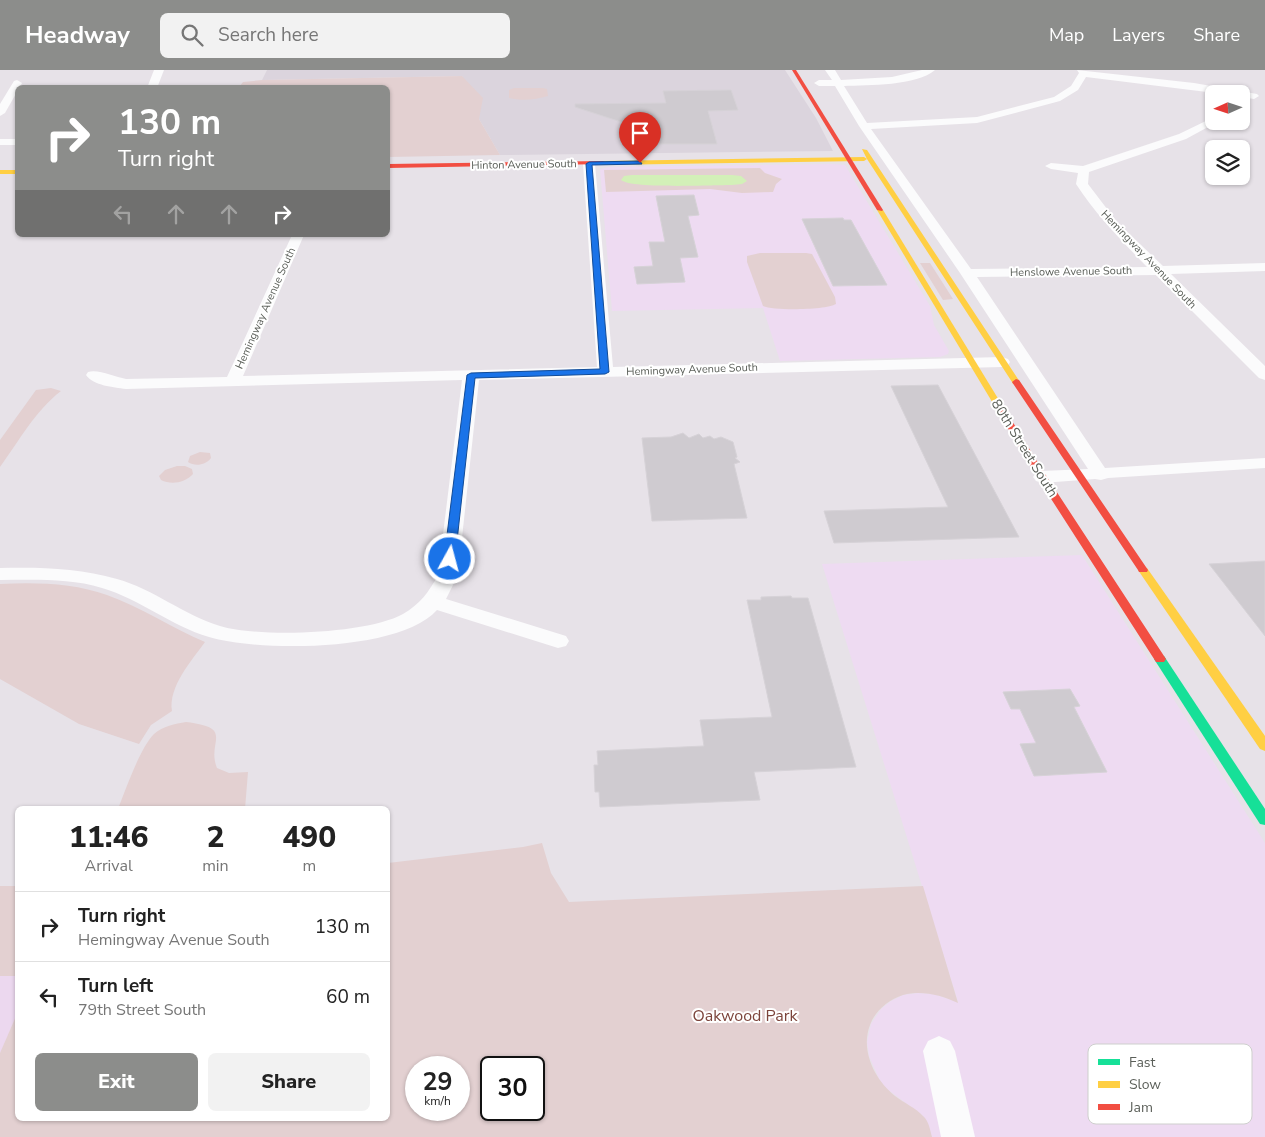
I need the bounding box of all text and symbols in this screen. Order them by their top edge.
search box [160,13,510,58]
text: Headway [25,19,130,51]
icon: search [178,21,206,49]
text: Search here [218,22,319,48]
text: Map [1049,23,1084,47]
text: Layers [1112,23,1165,47]
text: Share [1193,23,1240,47]
north arrow [1205,85,1250,130]
map controls [1205,85,1250,185]
text: 130 m [118,99,221,146]
icon: right [35,105,100,170]
pin [619,112,661,163]
icon: arrive [626,119,654,147]
button: layers [1205,140,1250,185]
text: Turn right [118,144,214,174]
street label: Hinton Avenue South [471,156,577,173]
icon: left [109,200,137,228]
icon: ahead [162,200,190,228]
icon: ahead [215,200,243,228]
icon: right [268,200,296,228]
street label: Hemingway Avenue South [1098,207,1200,312]
street label: Hemingway Avenue South [232,245,299,371]
street label: Henslowe Avenue South [1010,263,1132,280]
street label: Hemingway Avenue South [626,360,758,379]
street label: 80th Street South [987,396,1062,501]
position arrow [423,532,475,584]
text: 11:46 [69,817,148,858]
text: 2 [206,817,224,858]
text: 490 [282,817,336,858]
text: Arrival [85,855,133,877]
text: min [202,855,229,877]
text: m [302,855,316,877]
text: Turn right [78,903,165,929]
icon: right [35,913,63,941]
text: 130 m [315,914,370,940]
text: Hemingway Avenue South [78,929,270,951]
text: Turn left [78,973,153,999]
icon: left [35,983,63,1011]
text: 60 m [326,984,370,1010]
text: 79th Street South [78,999,206,1021]
park label: Oakwood Park [692,1005,799,1027]
legend [1088,1044,1252,1124]
button: Exit [35,1053,198,1111]
button: Share [208,1053,370,1111]
text: Fast [1129,1053,1155,1072]
speed limit sign: 30 [480,1056,545,1121]
text: 29 [422,1065,453,1099]
text: Slow [1129,1075,1161,1094]
text: km/h [424,1093,451,1109]
text: Jam [1128,1098,1153,1117]

